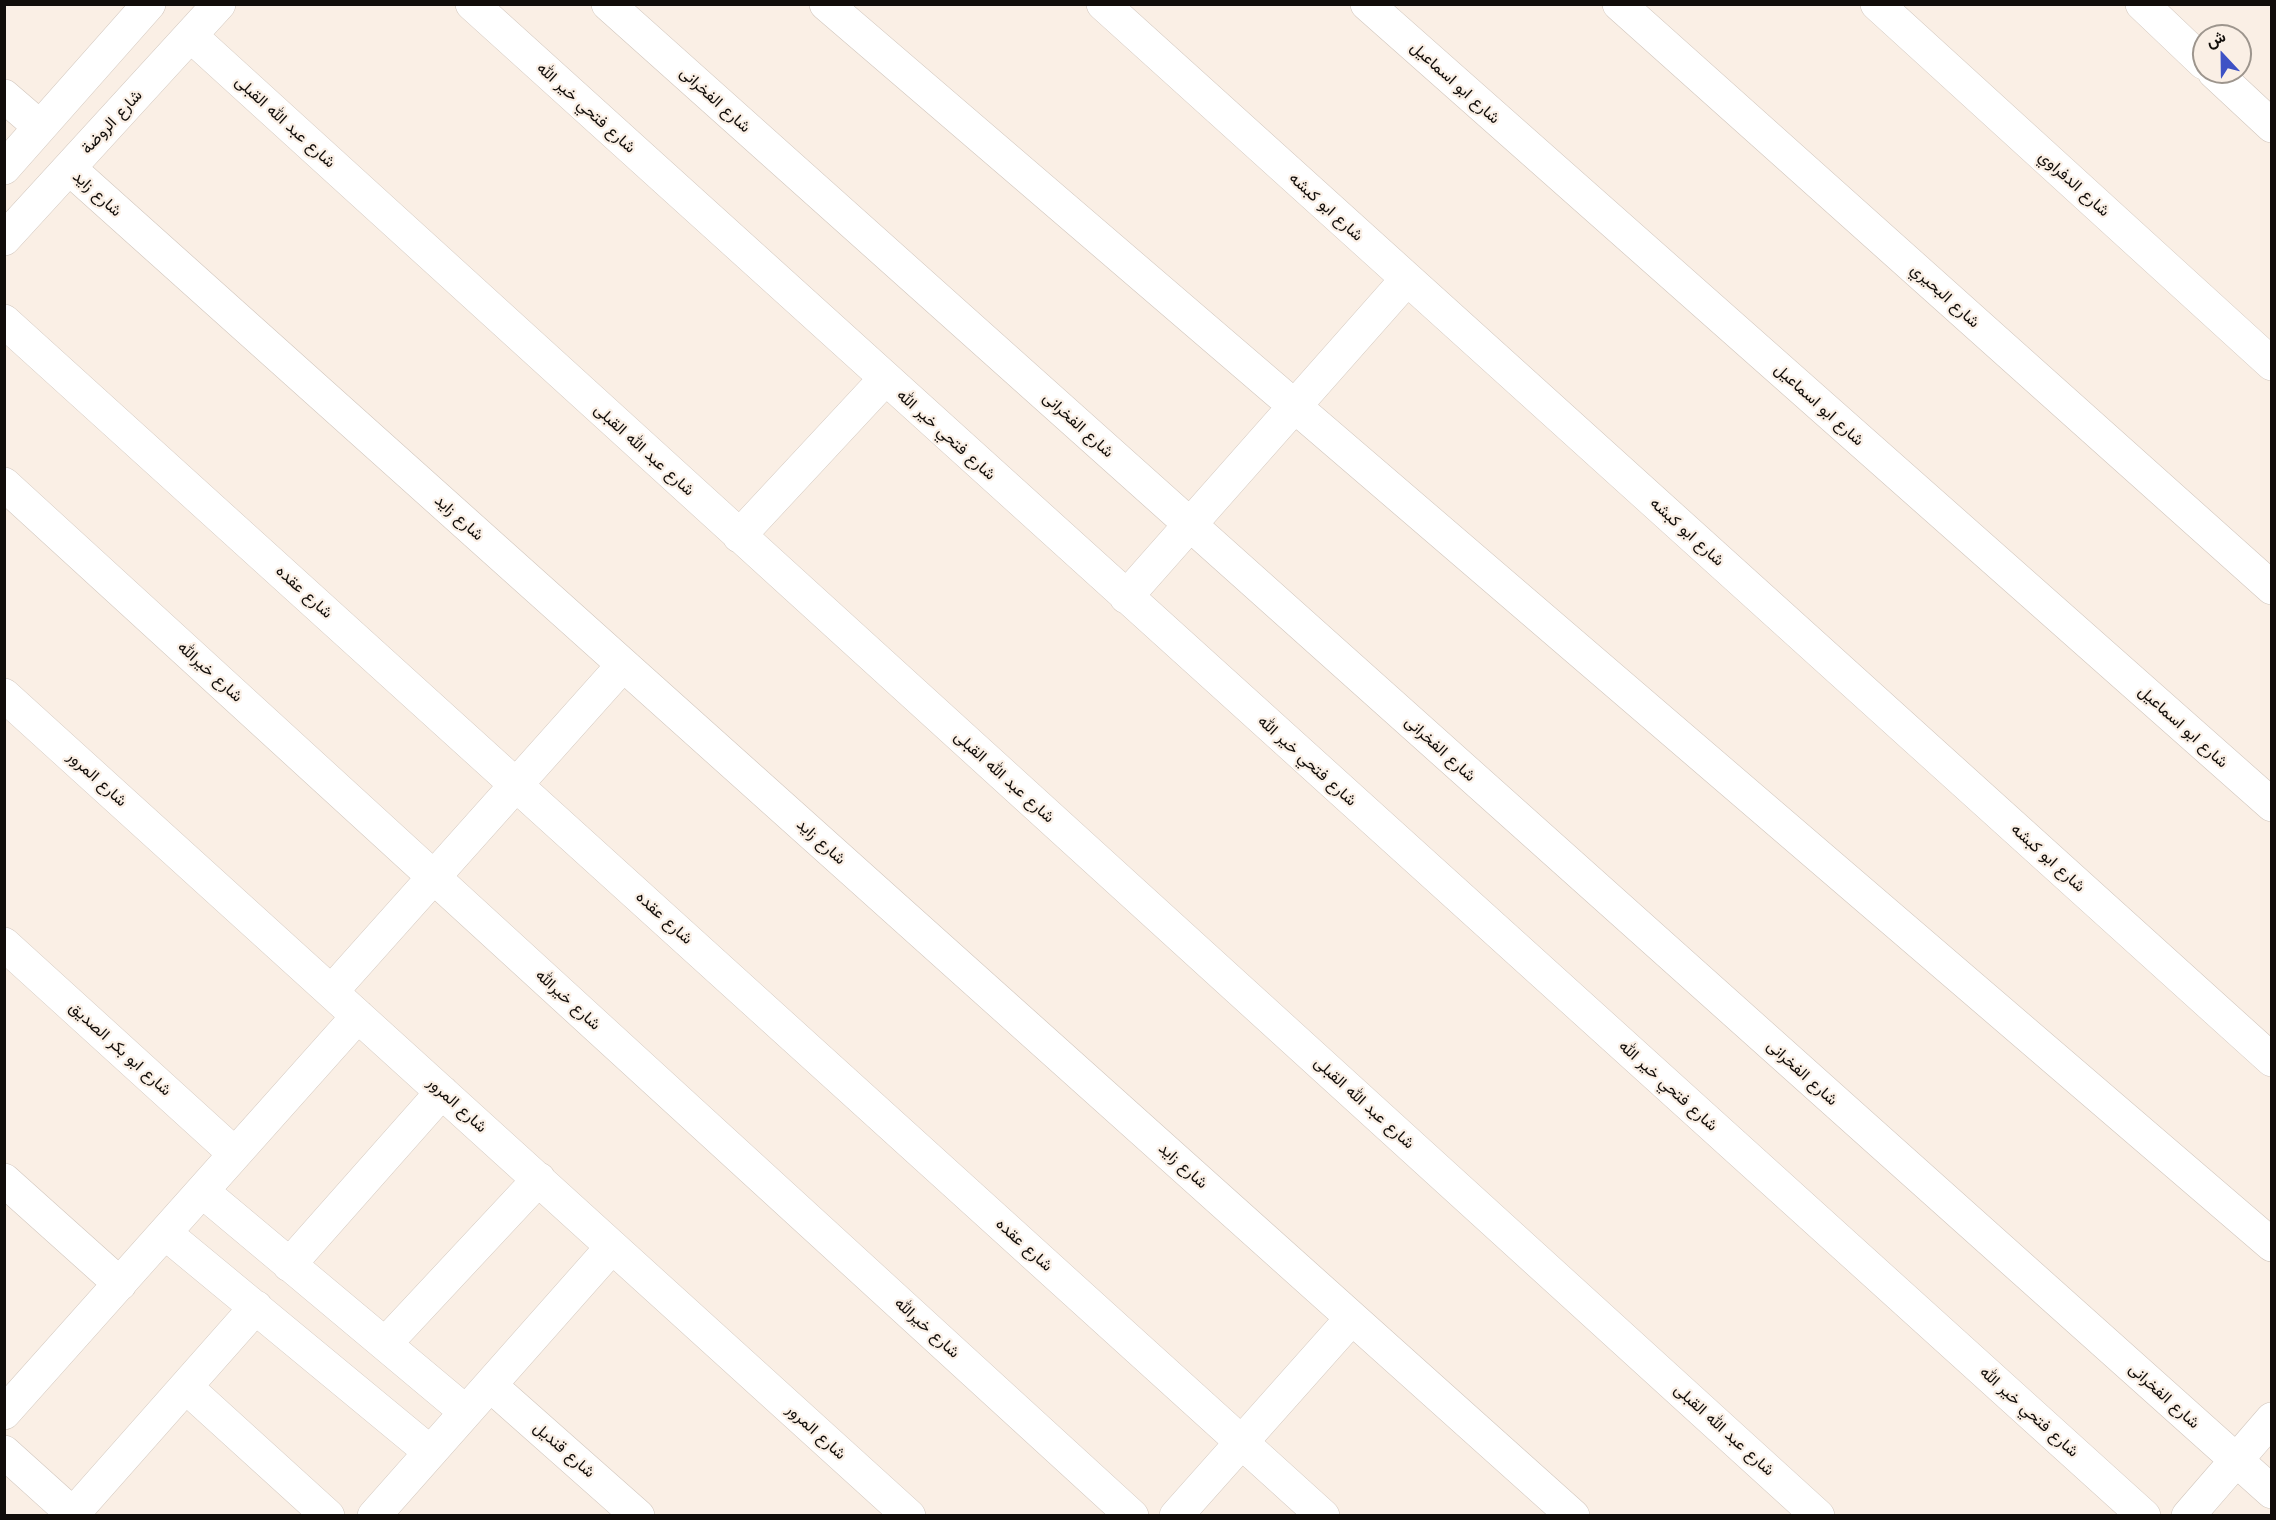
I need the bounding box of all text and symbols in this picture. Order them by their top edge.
north arrow [2192,24,2252,84]
text: ش [2203,26,2228,51]
street label: شارع ابو اسماعيل [1406,38,1504,128]
street label: شارع فتحي خير الله [533,59,639,157]
street label: شارع الفخرانى [676,63,754,137]
street label: شارع عبد الله القبلى [231,72,339,172]
street label: شارع الروضة [77,86,147,158]
street label: شارع الدفراوي [2035,147,2113,221]
street label: شارع زايد [69,167,125,221]
street label: شارع ابو كبشه [1285,169,1367,245]
street label: شارع البحيري [1907,260,1983,332]
street label: شارع ابو اسماعيل [1770,360,1868,450]
street label: شارع فتحي خير الله [893,386,999,484]
street label: شارع الفخرانى [1039,388,1117,462]
street label: شارع عبد الله القبلى [590,400,698,500]
street label: شارع زايد [431,491,487,545]
street label: شارع ابو كبشه [1646,494,1728,570]
street label: شارع عقده [272,561,336,623]
street label: شارع خيرالله [173,638,247,706]
street label: شارع ابو اسماعيل [2134,682,2232,772]
street label: شارع فتحي خير الله [1254,712,1360,810]
street label: شارع الفخرانى [1401,712,1479,786]
street label: شارع عبد الله القبلى [950,727,1058,827]
street label: شارع المرور [63,747,131,811]
street label: شارع زايد [793,815,849,869]
street label: شارع ابو كبشه [2007,820,2089,896]
street label: شارع عقده [632,887,696,949]
street label: شارع خيرالله [531,966,605,1034]
street label: شارع ابو بكر الصديق [65,998,175,1100]
street label: شارع الفخرانى [1763,1036,1841,1110]
street label: شارع فتحي خير الله [1615,1037,1721,1135]
street label: شارع عبد الله القبلى [1310,1053,1418,1153]
street label: شارع المرور [423,1073,491,1137]
street label: شارع زايد [1155,1139,1211,1193]
street label: شارع عقده [992,1214,1056,1276]
street label: شارع خيرالله [890,1294,964,1362]
street label: شارع الفخرانى [2125,1359,2203,1433]
street label: شارع فتحي خير الله [1976,1363,2082,1461]
street label: شارع عبد الله القبلى [1670,1380,1778,1480]
street label: شارع المرور [782,1400,850,1464]
street label: شارع قنديل [529,1418,599,1482]

